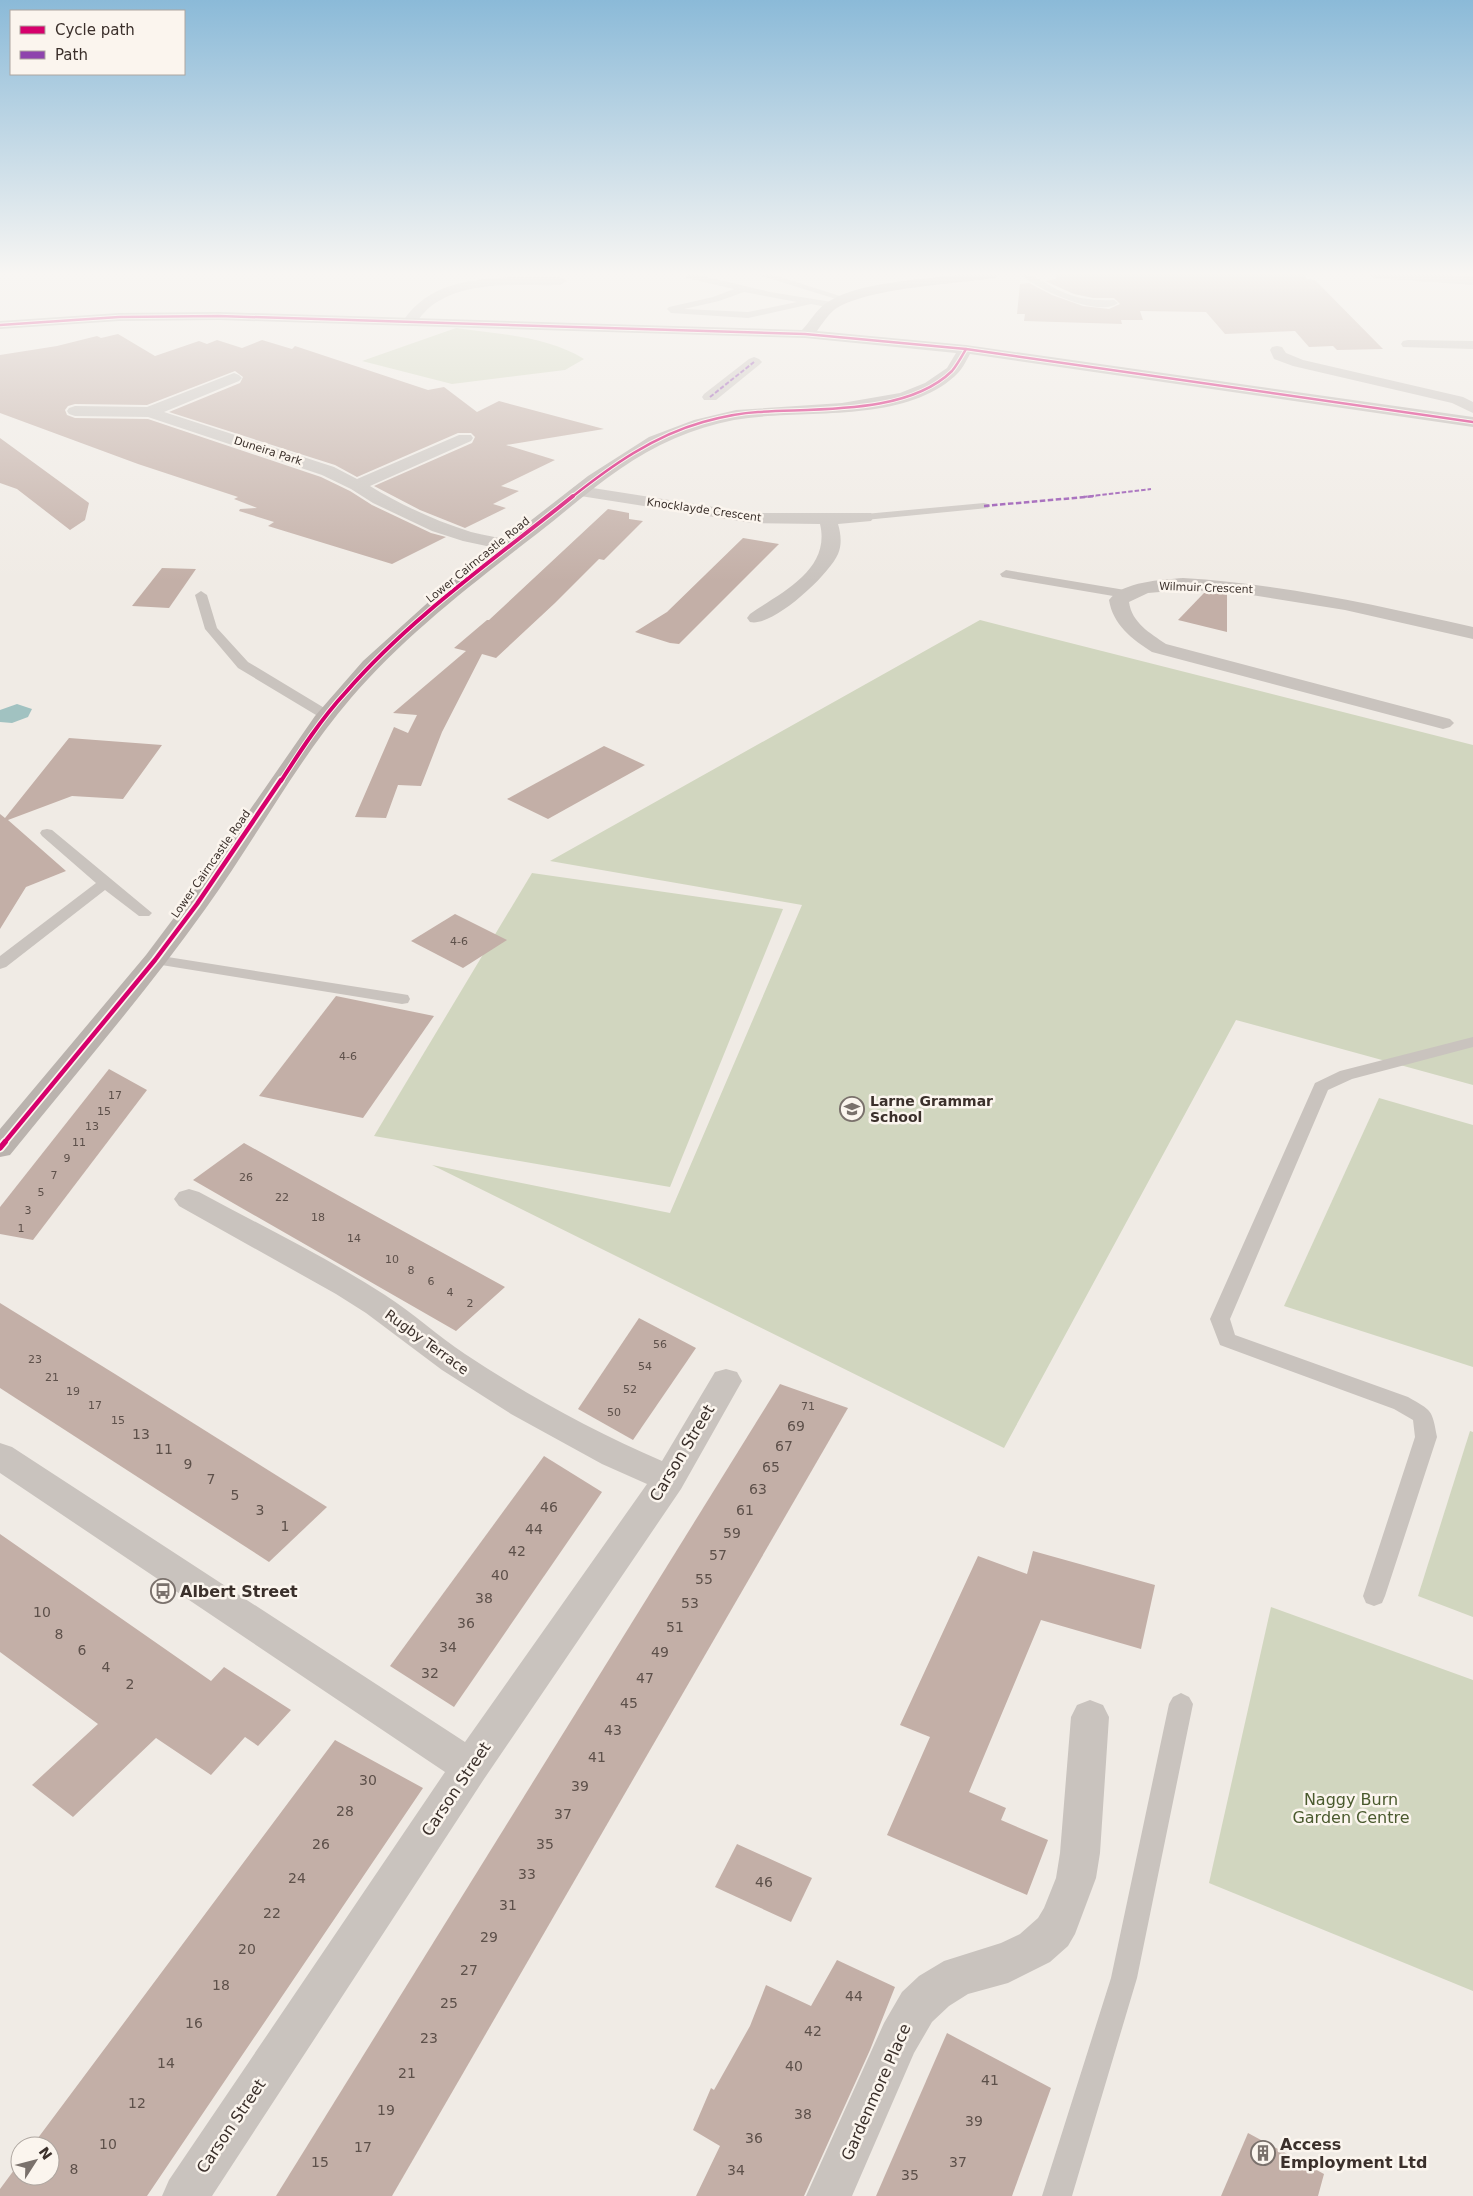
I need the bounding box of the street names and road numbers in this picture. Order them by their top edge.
street label: Duneira Park [232,434,304,468]
street label: Knocklayde Crescent [646,496,763,525]
street label: Lower Cairncastle Road [424,514,532,606]
street label: Wilmuir Crescent [1159,580,1254,596]
street label: Lower Cairncastle Road [169,807,253,921]
street label: Rugby Terrace [382,1306,472,1378]
street label: Carson Street [646,1401,718,1505]
street label: Carson Street [417,1738,495,1840]
street label: Gardenmore Place [837,2021,915,2163]
street label: Carson Street [192,2075,270,2177]

